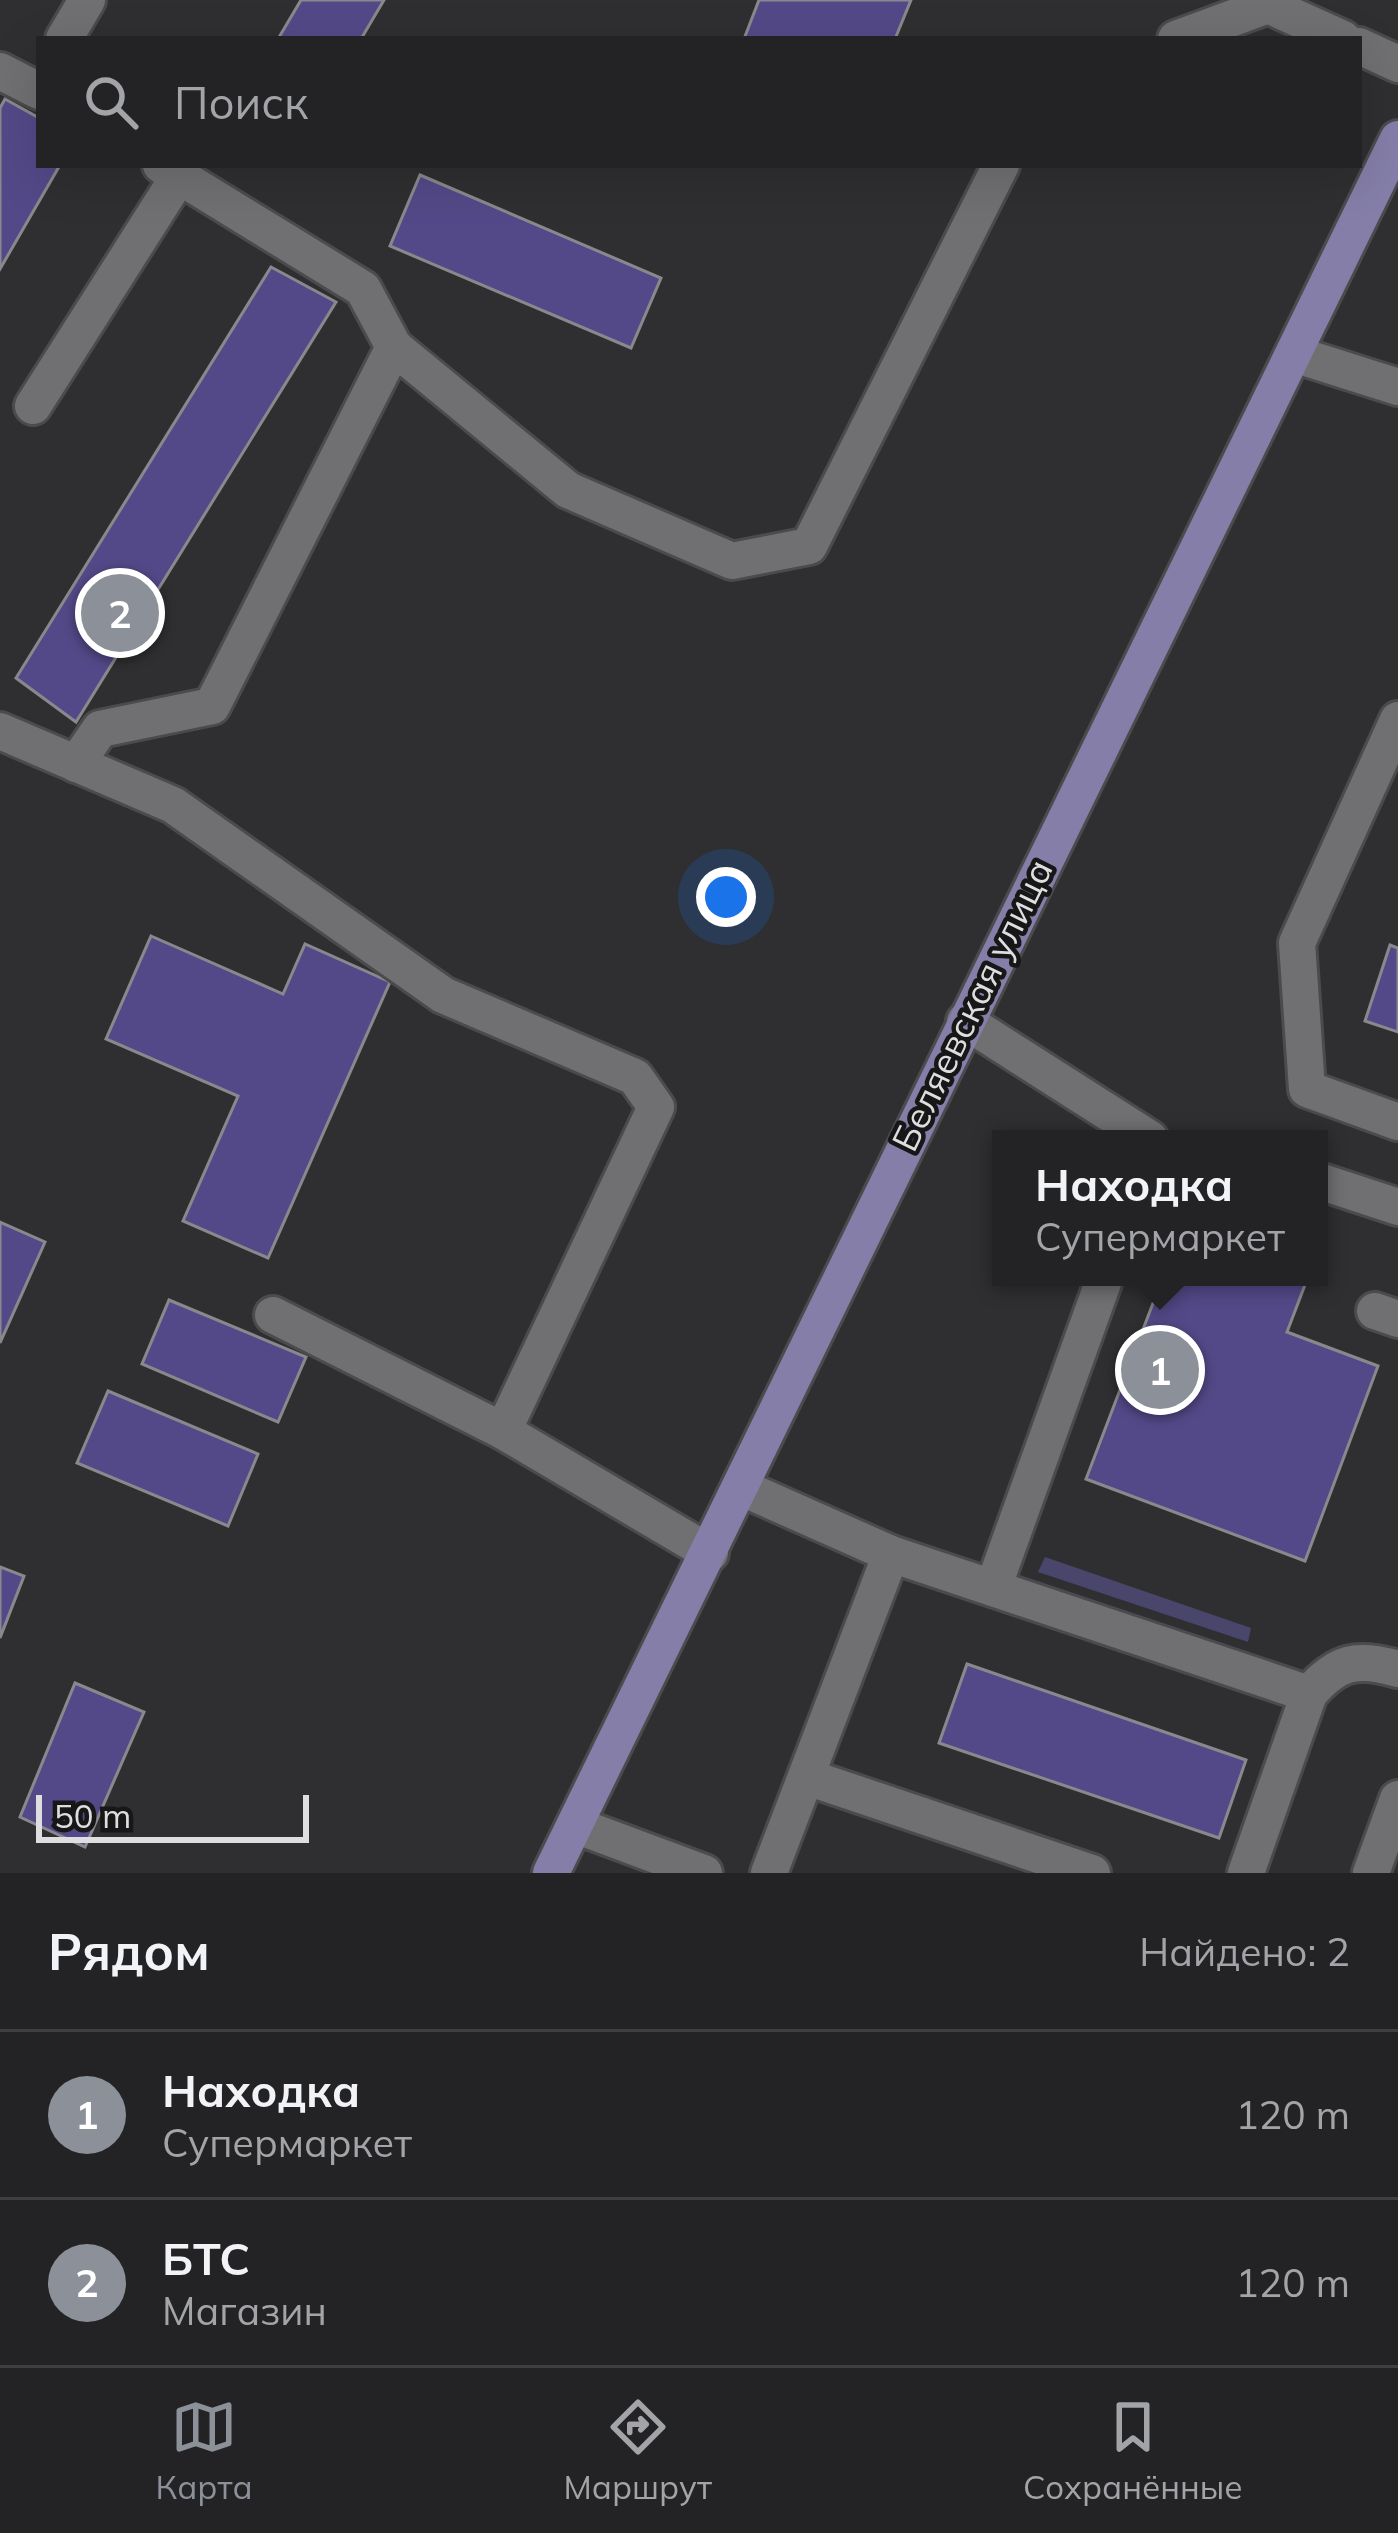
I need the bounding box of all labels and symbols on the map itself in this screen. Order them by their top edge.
pin: 2 [81,568,159,658]
street label: Беляевская улица [881,852,1062,1158]
your location [696,867,756,927]
pin: 1 [1121,1325,1199,1415]
scale bar [36,1789,309,1842]

